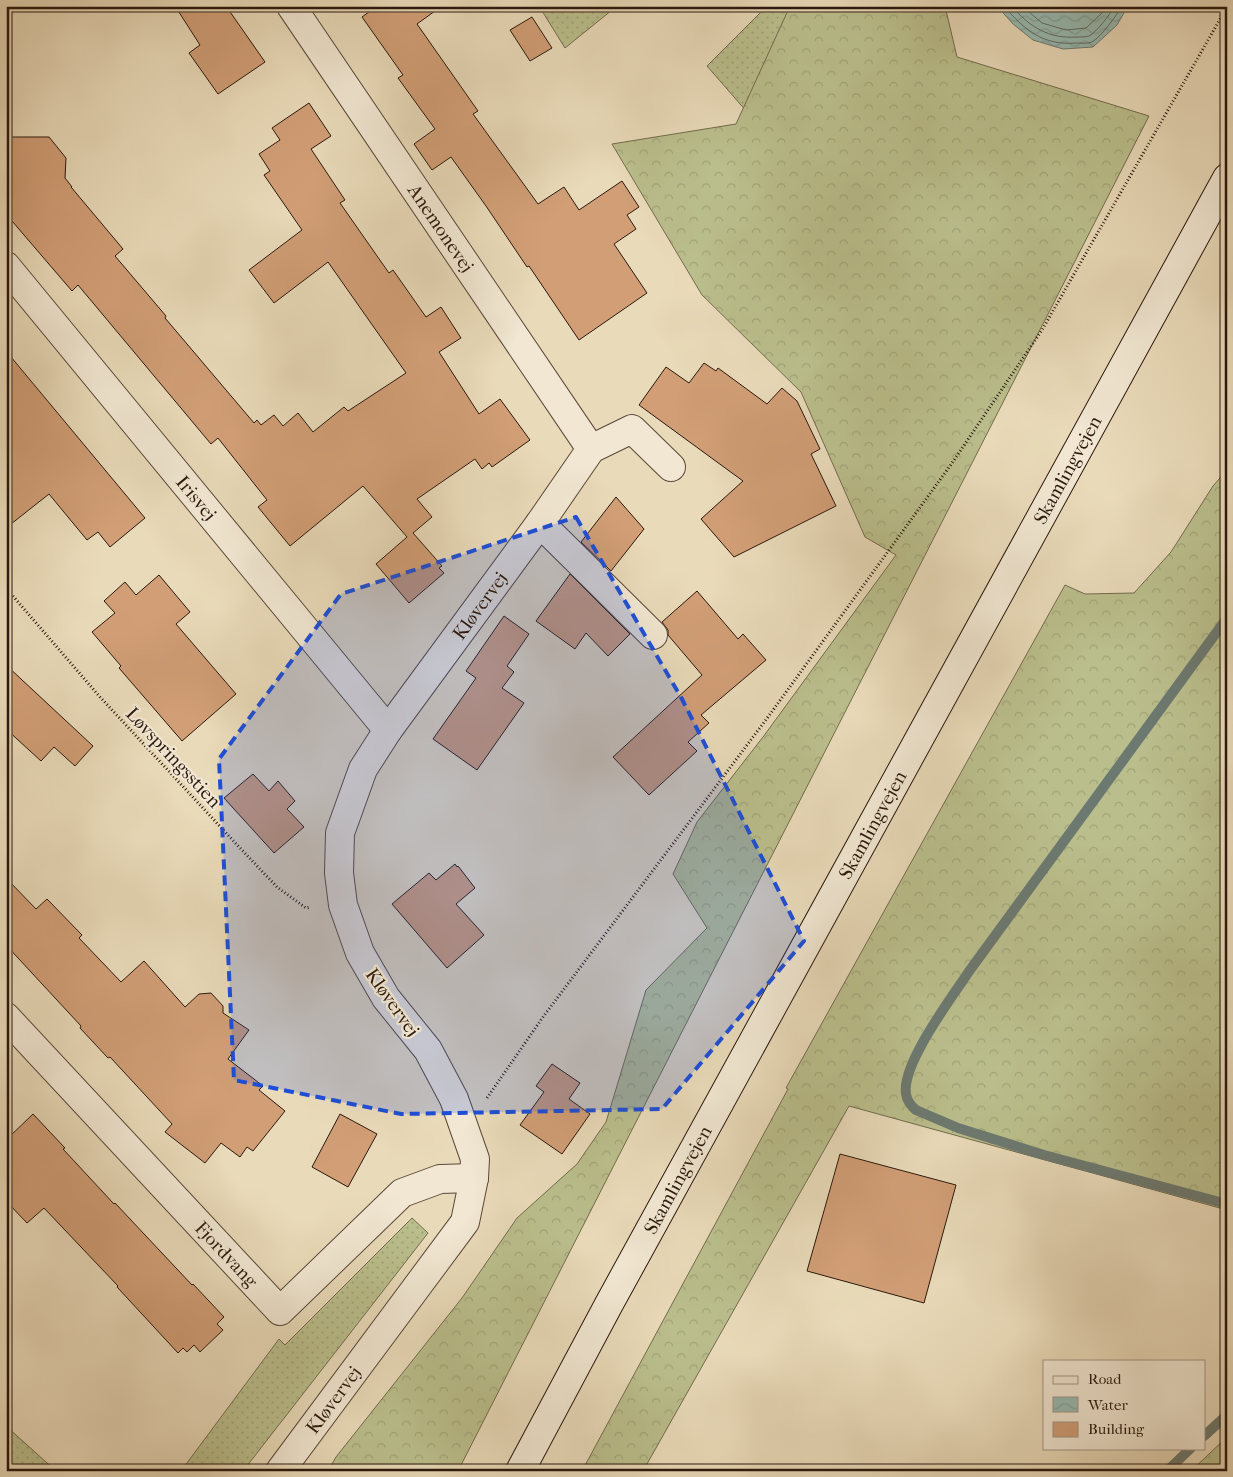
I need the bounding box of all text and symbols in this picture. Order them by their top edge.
street label: Anemonevej [402,179,478,277]
street label: Skamlingvejen [1029,412,1106,528]
street label: Irisvej [171,471,221,525]
street label: Kløvervej [448,568,512,644]
street label: Løvspringsstien [121,703,225,812]
street label: Skamlingvejen [834,767,912,883]
street label: Kløvervej [361,964,424,1041]
street label: Skamlingvejen [640,1122,717,1238]
street label: Fjordvang [190,1217,263,1293]
legend [1043,1360,1206,1450]
street label: Kløvervej [302,1362,366,1438]
text: Road [1088,1370,1122,1388]
text: Water [1087,1396,1128,1414]
text: Building [1088,1420,1145,1438]

